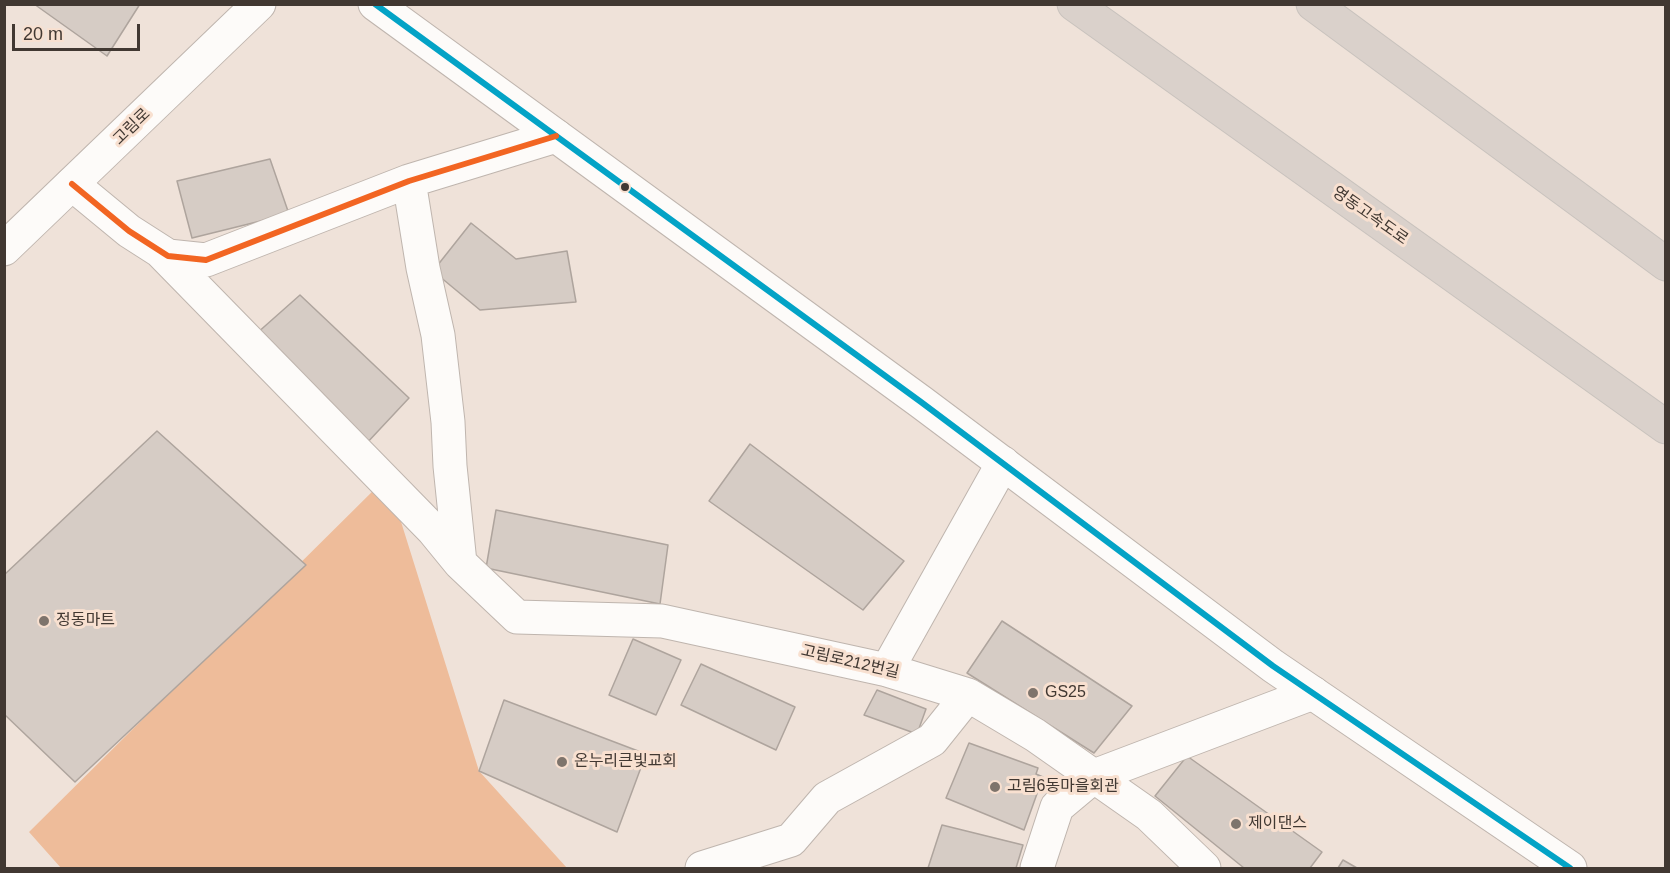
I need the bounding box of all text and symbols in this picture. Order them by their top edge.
scale bar [15,12,142,50]
text: 20 m [23,24,63,44]
street label: 고림로 [109,105,155,149]
unlabelled marker [619,181,631,193]
street label: 영동고속도로 [1328,183,1412,249]
place label: 정동마트 [56,611,115,631]
marker: 정동마트 [37,614,51,628]
street label: 고림로212번길 [799,641,901,683]
place label: GS25 [1045,683,1086,703]
marker: GS25 [1026,686,1040,700]
place label: 온누리큰빛교회 [574,752,677,772]
marker: 온누리큰빛교회 [555,755,569,769]
place label: 고림6동마을회관 [1007,777,1119,797]
marker: 고림6동마을회관 [988,780,1002,794]
place label: 제이댄스 [1248,814,1307,834]
marker: 제이댄스 [1229,817,1243,831]

